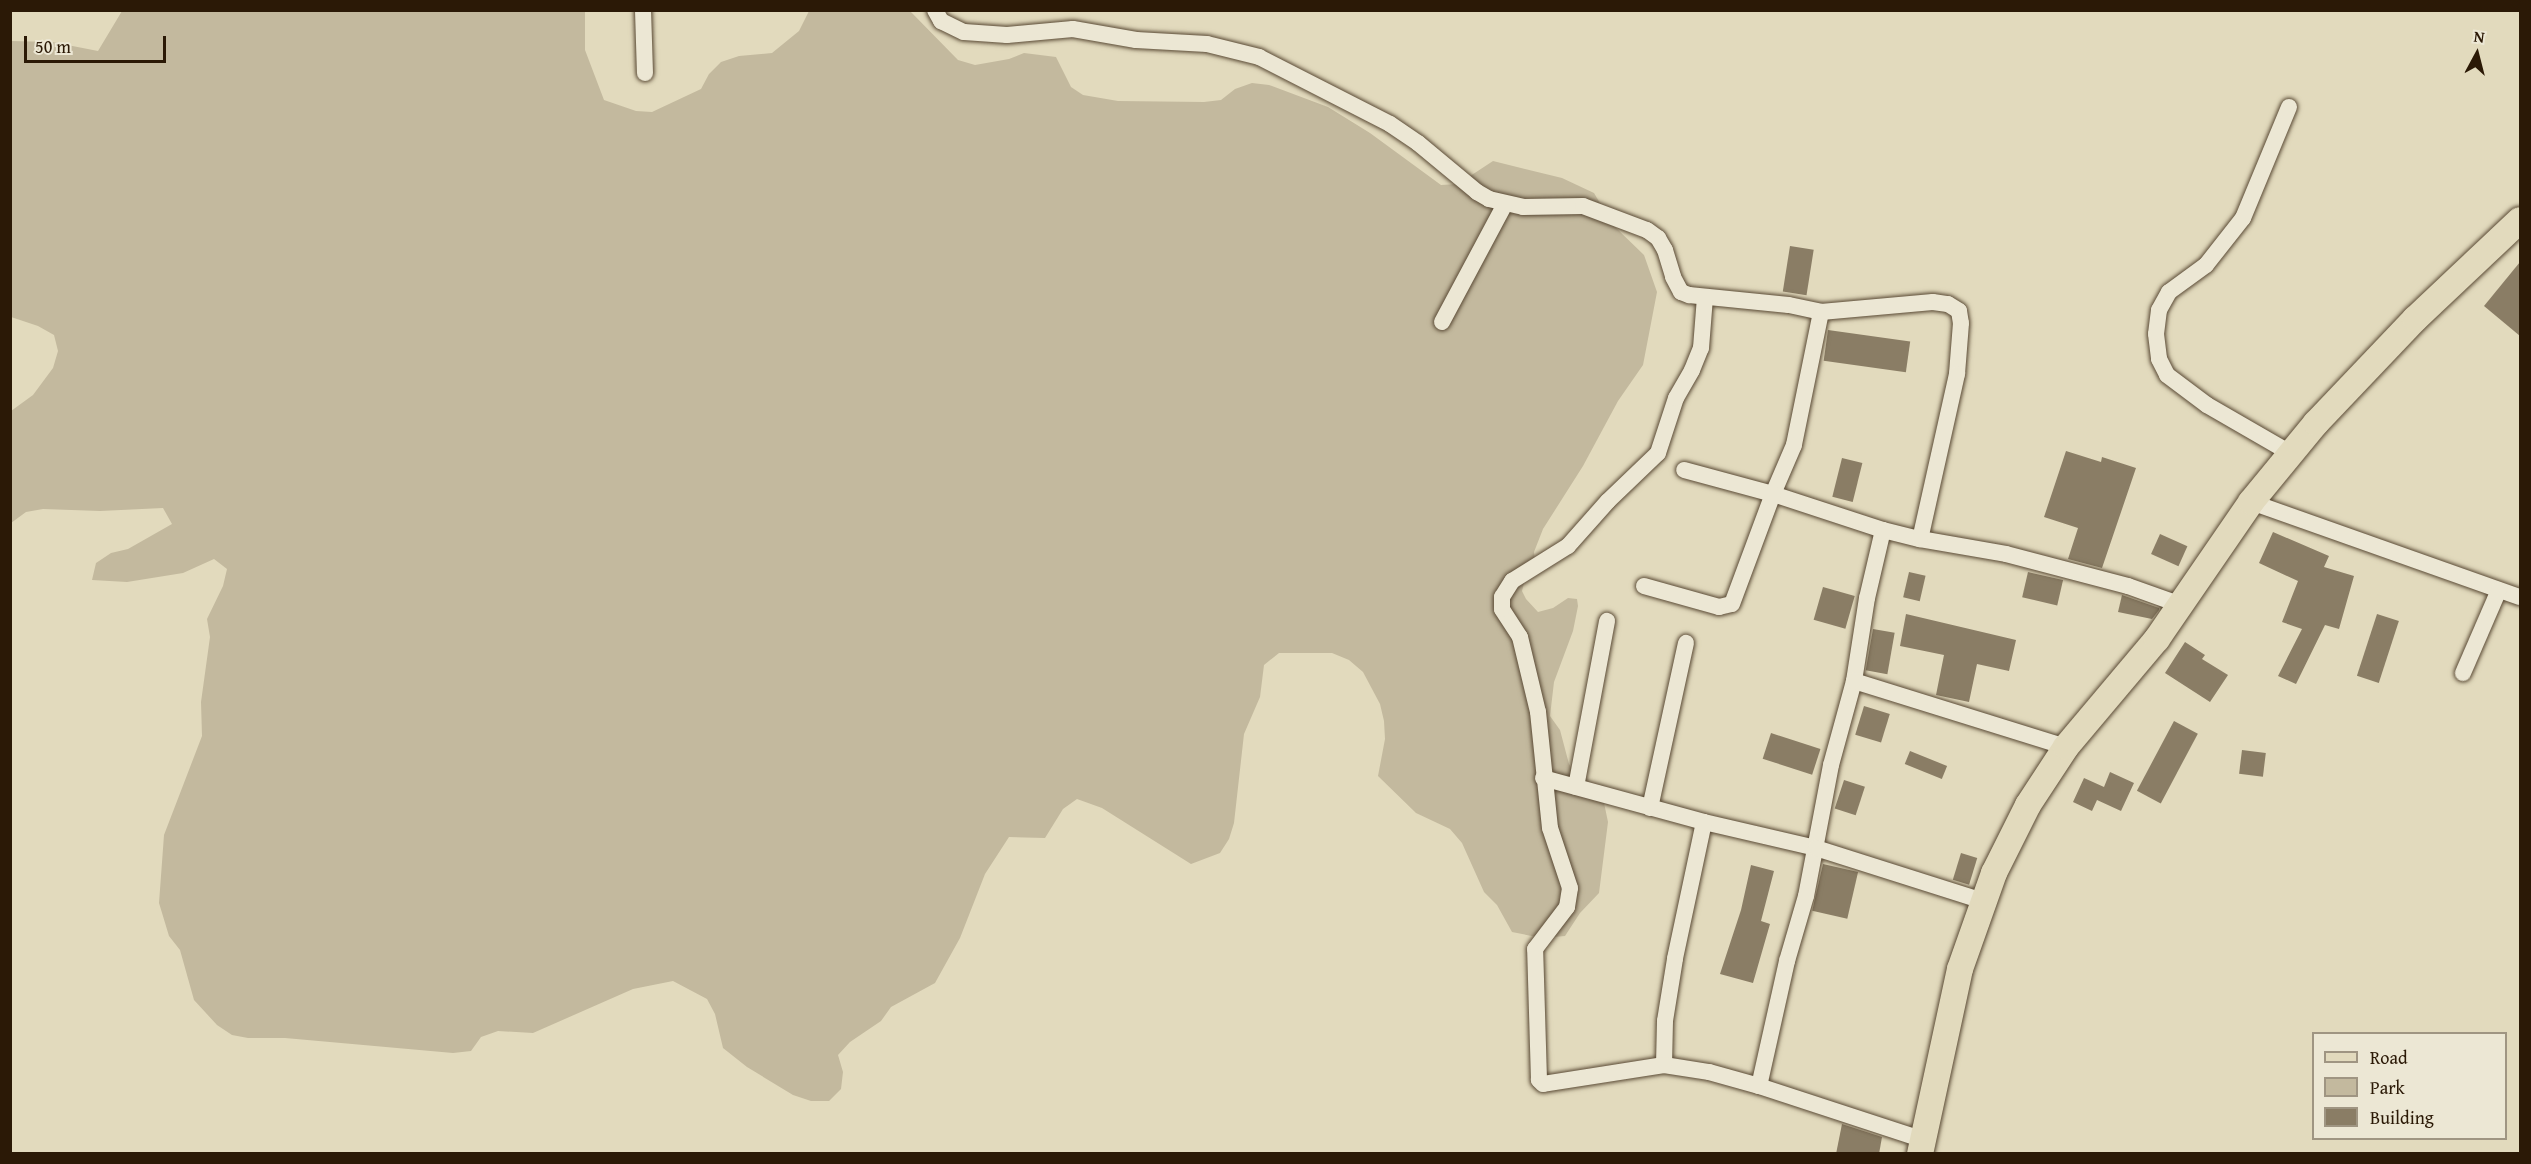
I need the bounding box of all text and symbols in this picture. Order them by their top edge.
scale bar [27,24,170,62]
north arrow [2447,24,2507,84]
text: N [2472,24,2486,49]
text: 50 m [35,33,71,60]
legend [2312,1032,2507,1140]
text: Road [2370,1044,2408,1071]
text: Park [2370,1074,2405,1101]
text: Building [2370,1104,2434,1131]

